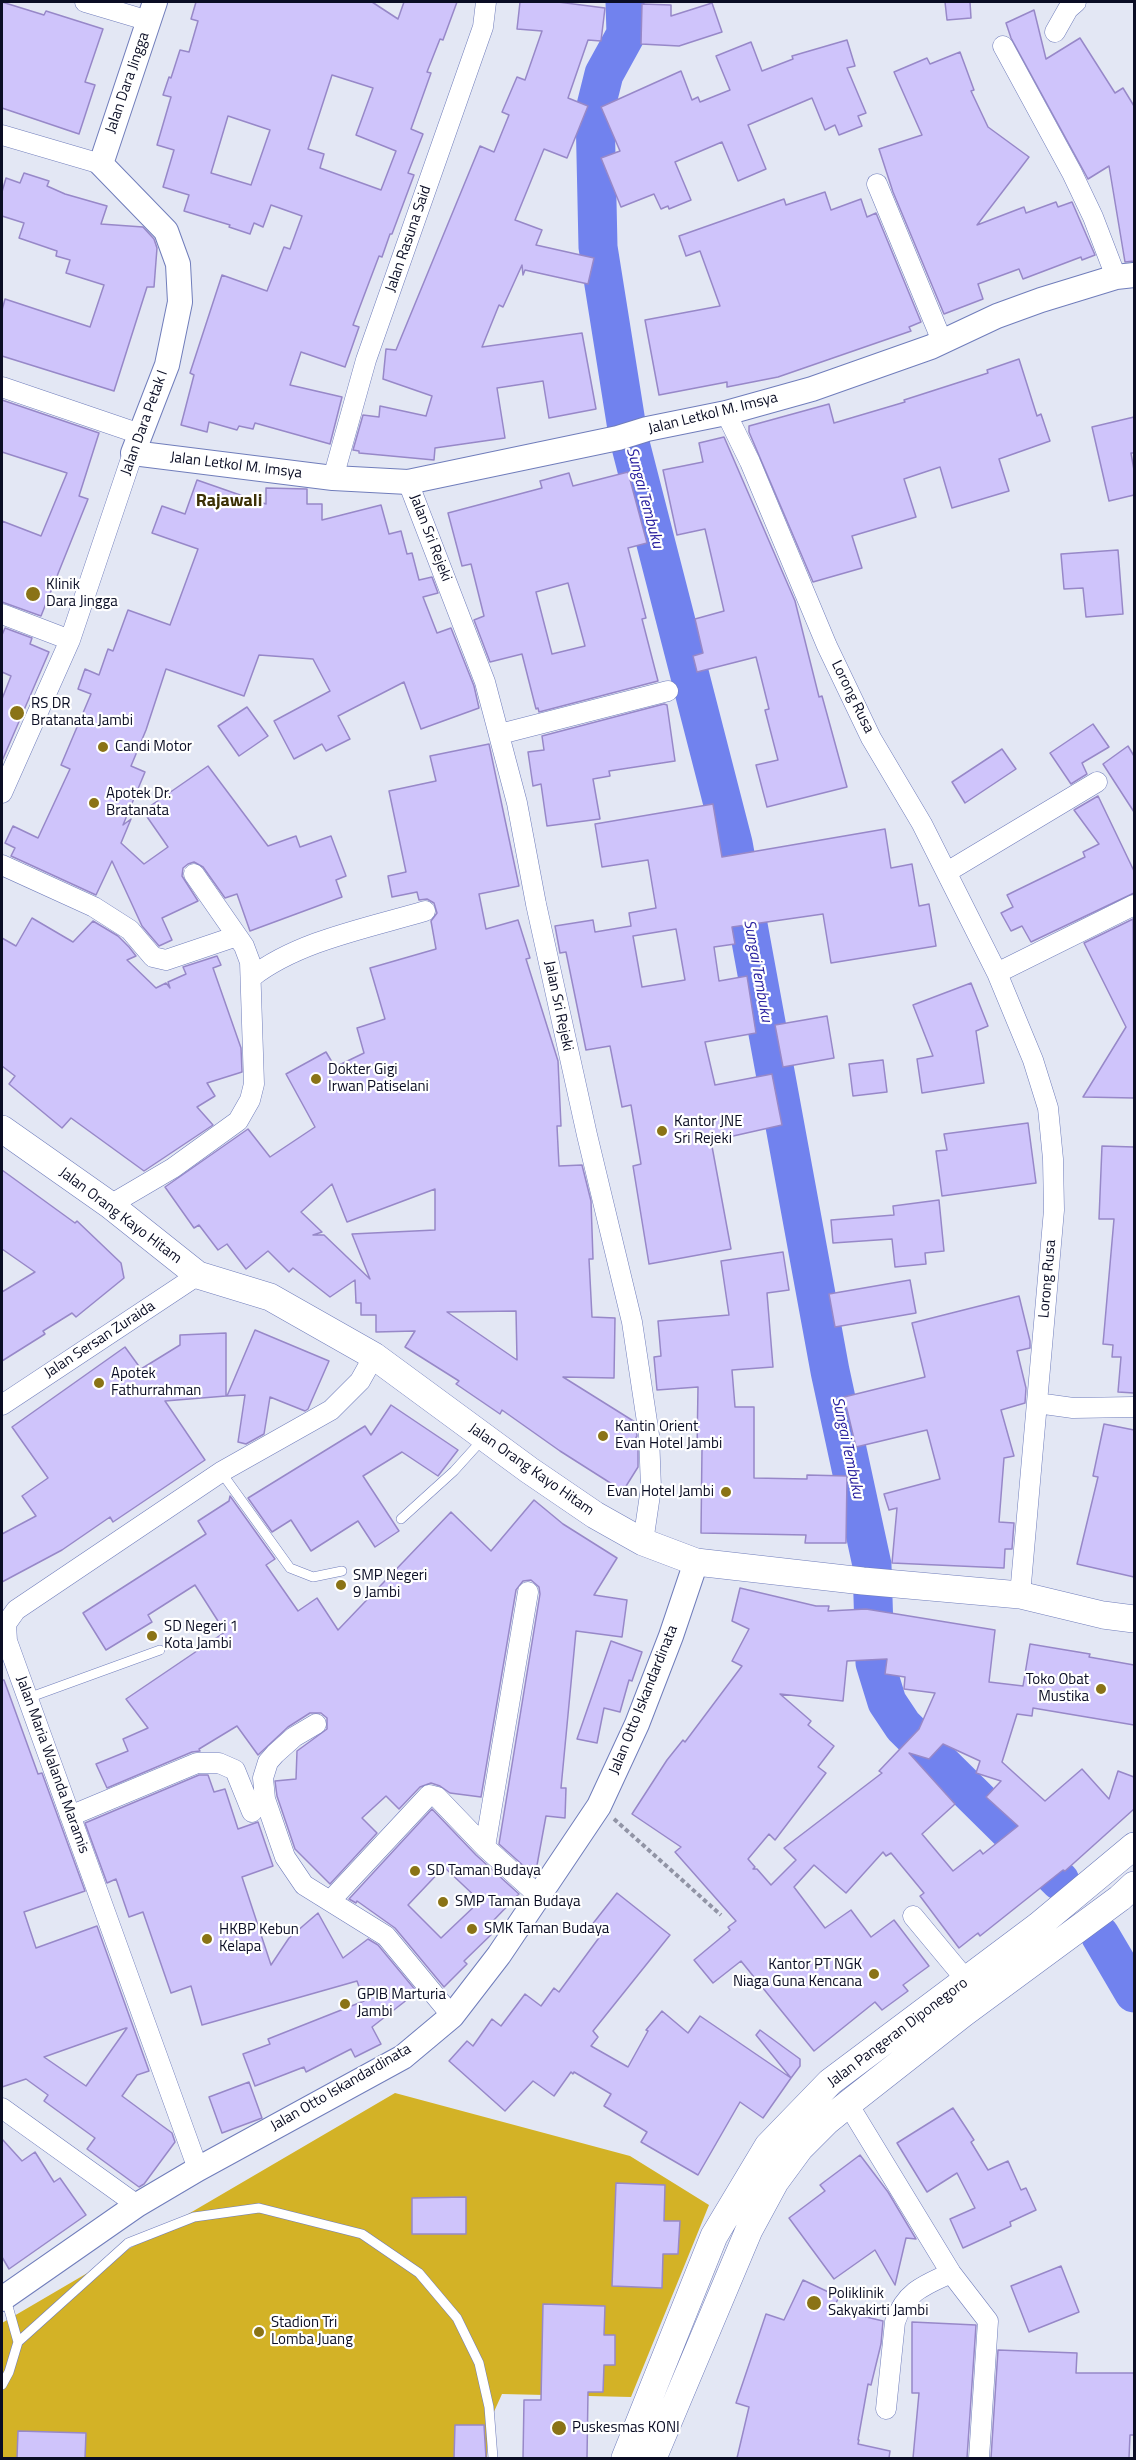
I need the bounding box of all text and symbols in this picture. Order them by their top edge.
street label: Jalan Dara Jingga [102,30,154,136]
street label: Jalan Rasuna Said [382,183,436,295]
street label: Jalan Dara Petak I [118,368,172,478]
street label: Jalan Letkol M. Imsya [646,389,780,439]
water label: Sungai Tembuku [621,446,667,550]
street label: Jalan Letkol M. Imsya [169,449,303,483]
district label: Rajawali [196,491,262,513]
street label: Jalan Sri Rejeki [405,492,455,584]
place label: Klinik Dara Jingga [46,576,118,611]
marker: Klinik Dara Jingga [24,585,42,603]
street label: Lorong Rusa [827,658,877,736]
place label: RS DR Bratanata Jambi [31,695,133,730]
marker: RS DR Bratanata Jambi [8,704,26,722]
place label: Candi Motor [115,738,192,756]
marker: Candi Motor [96,740,110,754]
place label: Apotek Dr. Bratanata [106,785,171,820]
marker: Apotek Dr. Bratanata [87,796,101,810]
water label: Sungai Tembuku [739,918,775,1024]
street label: Jalan Sri Rejeki [540,959,576,1053]
place label: Dokter Gigi Irwan Patiselani [328,1061,429,1096]
marker: Dokter Gigi Irwan Patiselani [309,1072,323,1086]
place label: Kantor JNE Sri Rejeki [674,1113,743,1148]
marker: Kantor JNE Sri Rejeki [655,1124,669,1138]
street label: Jalan Orang Kayo Hitam [55,1164,185,1268]
street label: Lorong Rusa [1036,1239,1060,1319]
street label: Jalan Sersan Zuraida [41,1298,159,1382]
place label: Apotek Fathurrahman [111,1365,201,1400]
marker: Apotek Fathurrahman [92,1376,106,1390]
water label: Sungai Tembuku [827,1395,867,1501]
place label: Kantin Orient Evan Hotel Jambi [615,1418,722,1453]
street label: Jalan Orang Kayo Hitam [465,1420,597,1520]
marker: Kantin Orient Evan Hotel Jambi [596,1429,610,1443]
place label: Evan Hotel Jambi [607,1483,714,1501]
marker: Evan Hotel Jambi [719,1485,733,1499]
place label: SMP Negeri 9 Jambi [353,1567,427,1602]
marker: SMP Negeri 9 Jambi [334,1578,348,1592]
place label: SD Negeri 1 Kota Jambi [164,1618,238,1653]
street label: Jalan Otto Iskandardinata [606,1623,682,1777]
marker: SD Negeri 1 Kota Jambi [145,1629,159,1643]
place label: Toko Obat Mustika [1026,1671,1089,1706]
street label: Jalan Maria Walanda Maramis [11,1674,93,1856]
marker: Toko Obat Mustika [1094,1682,1108,1696]
place label: SD Taman Budaya [427,1862,541,1880]
marker: SD Taman Budaya [408,1864,422,1878]
place label: SMP Taman Budaya [455,1893,581,1911]
marker: SMP Taman Budaya [436,1895,450,1909]
place label: SMK Taman Budaya [484,1920,609,1938]
place label: HKBP Kebun Kelapa [219,1921,299,1956]
marker: SMK Taman Budaya [465,1922,479,1936]
marker: HKBP Kebun Kelapa [200,1932,214,1946]
place label: Kantor PT NGK Niaga Guna Kencana [733,1956,862,1991]
marker: Kantor PT NGK Niaga Guna Kencana [867,1967,881,1981]
street label: Jalan Pangeran Diponegoro [824,1974,972,2092]
place label: GPIB Marturia Jambi [357,1986,446,2021]
marker: GPIB Marturia Jambi [338,1997,352,2011]
street label: Jalan Otto Iskandardinata [268,2040,414,2136]
place label: Poliklinik Sakyakirti Jambi [828,2285,929,2320]
marker: Poliklinik Sakyakirti Jambi [805,2294,823,2312]
place label: Stadion Tri Lomba Juang [271,2314,353,2349]
marker: Stadion Tri Lomba Juang [252,2325,266,2339]
marker: Puskesmas KONI [550,2419,568,2437]
place label: Puskesmas KONI [572,2419,680,2437]

